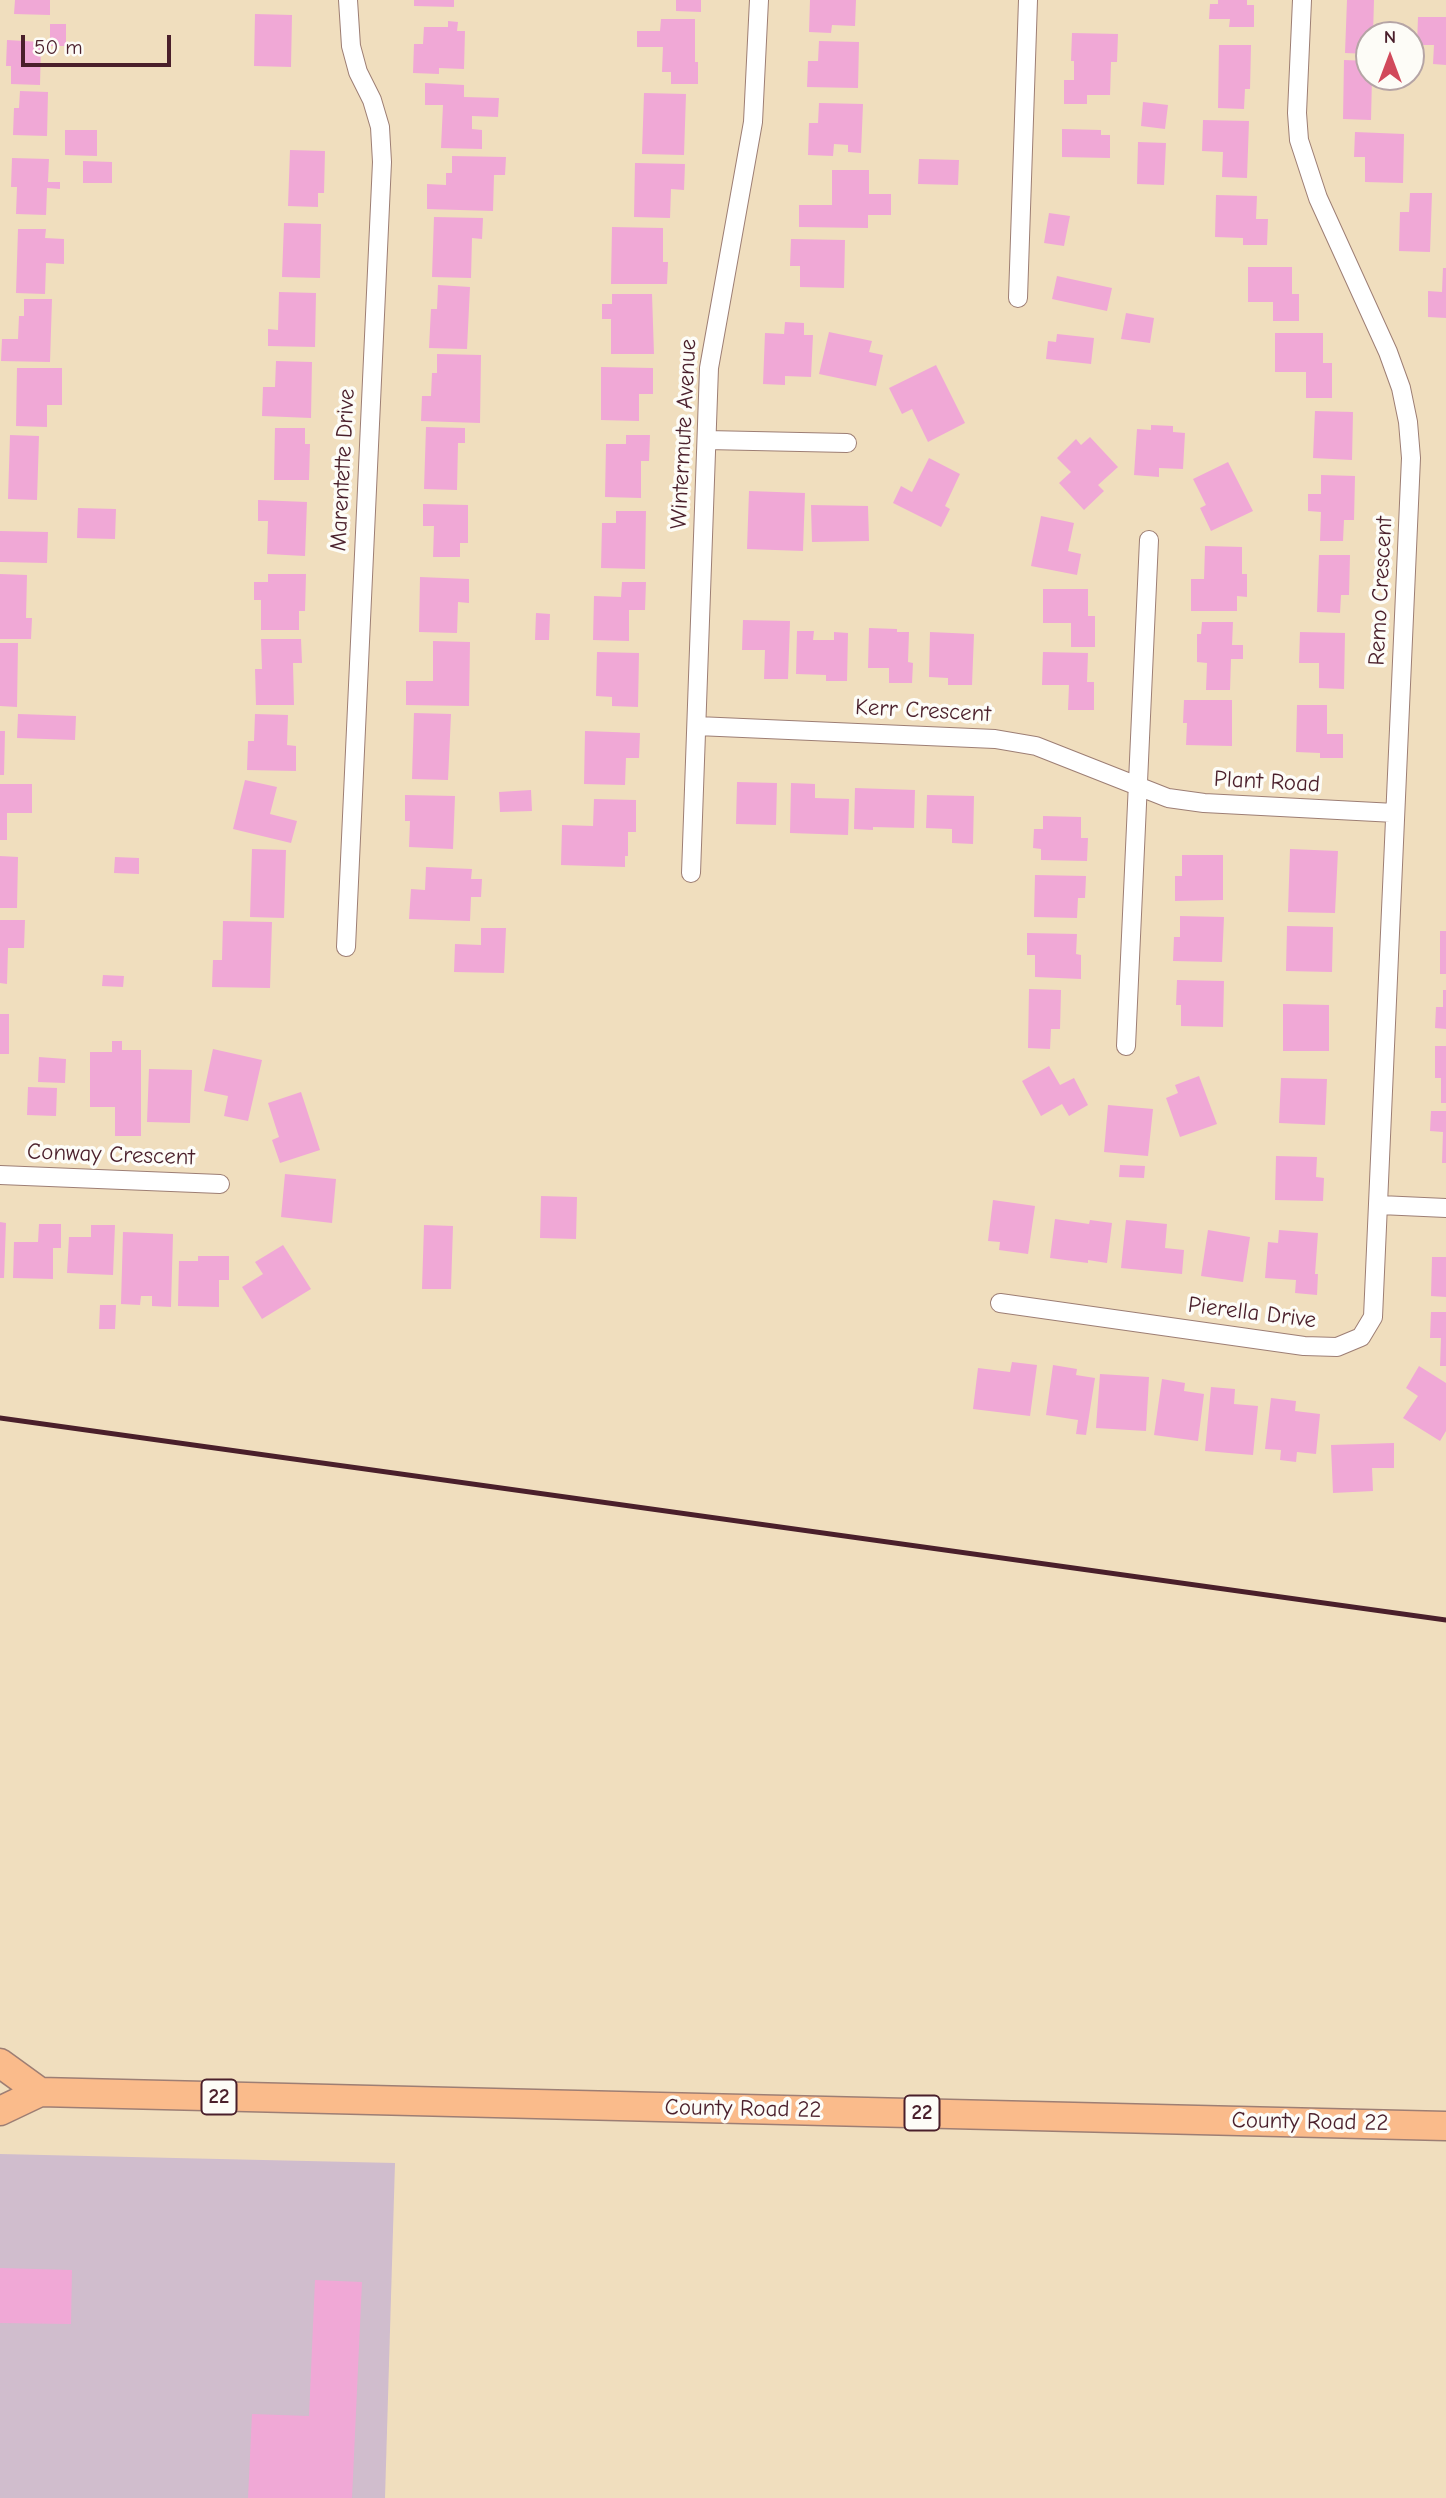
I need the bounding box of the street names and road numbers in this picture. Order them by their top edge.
street label: Wintermute Avenue [665,338,703,530]
street label: Marentette Drive [325,388,361,552]
street label: Remo Crescent [1363,516,1399,666]
street label: Kerr Crescent [854,694,992,728]
street label: Plant Road [1213,765,1321,799]
street label: Conway Crescent [27,1138,195,1172]
street label: Pierella Drive [1186,1291,1318,1335]
road number: 22 [202,2080,236,2114]
street label: County Road 22 [664,2094,822,2124]
road number: 22 [904,2096,940,2130]
street label: County Road 22 [1231,2107,1389,2137]

